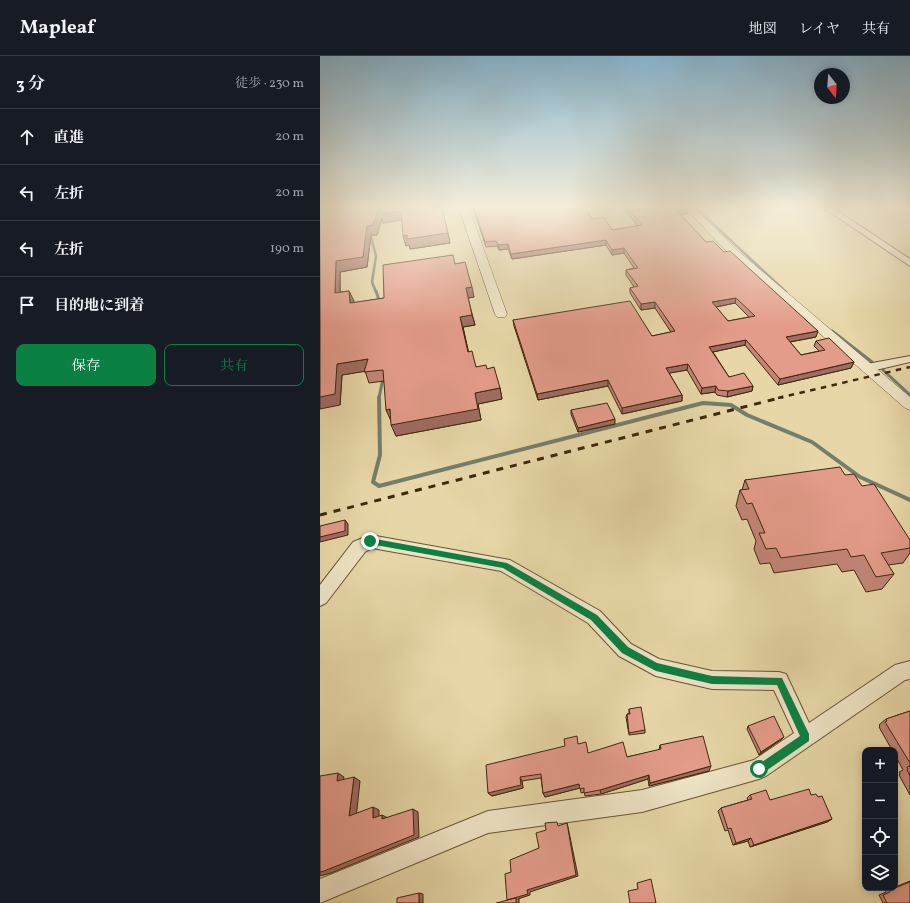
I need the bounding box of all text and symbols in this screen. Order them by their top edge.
text: Mapleaf [20,15,95,41]
text: 地図 [749,20,777,39]
text: レイヤ [799,20,840,39]
text: 共有 [862,20,890,39]
north arrow [814,68,850,104]
text: 3 分 [16,73,45,96]
text: 徒歩 · 230 m [235,75,304,93]
icon: ahead [16,126,38,148]
text: 直進 [54,128,84,149]
text: 20 m [275,128,304,146]
icon: left [16,182,38,204]
text: 左折 [54,184,84,205]
text: 20 m [275,184,304,202]
icon: left [16,238,38,260]
text: 左折 [54,240,84,261]
text: 190 m [270,240,304,258]
icon: arrive [16,294,38,316]
text: 目的地に到着 [54,296,144,317]
button: 保存 [16,344,156,386]
button: 共有 [164,344,304,386]
route end [361,532,379,550]
map controls [862,747,898,891]
button: + [862,747,898,783]
route start [750,760,768,778]
button: − [862,783,898,819]
button: locate [862,819,898,855]
button: layers [862,855,898,891]

